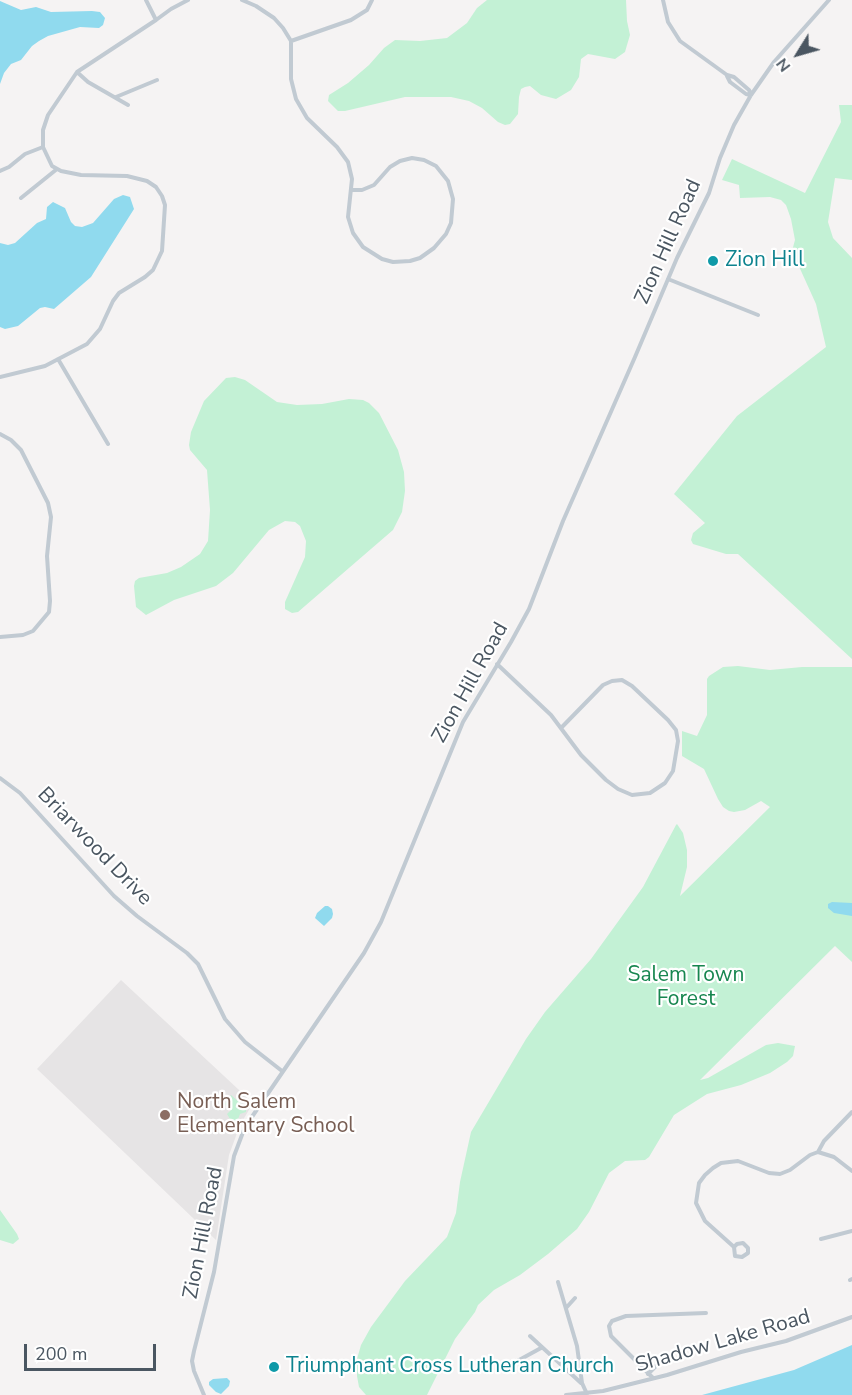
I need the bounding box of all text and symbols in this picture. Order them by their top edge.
north arrow [768,24,828,84]
text: N [771,53,796,76]
street label: Zion Hill Road [630,176,708,308]
place label: Zion Hill [725,248,805,274]
marker: Zion Hill [706,254,720,268]
street label: Zion Hill Road [428,618,514,748]
street label: Briarwood Drive [31,783,157,911]
park label: Salem Town Forest [628,963,744,1013]
place label: North Salem Elementary School [177,1090,355,1140]
marker: North Salem Elementary School [158,1108,172,1122]
street label: Zion Hill Road [179,1165,229,1301]
street label: Shadow Lake Road [633,1305,813,1379]
scale bar [27,1332,159,1370]
text: 200 m [35,1342,87,1366]
place label: Triumphant Cross Lutheran Church [286,1354,614,1380]
marker: Triumphant Cross Lutheran Church [267,1360,281,1374]

